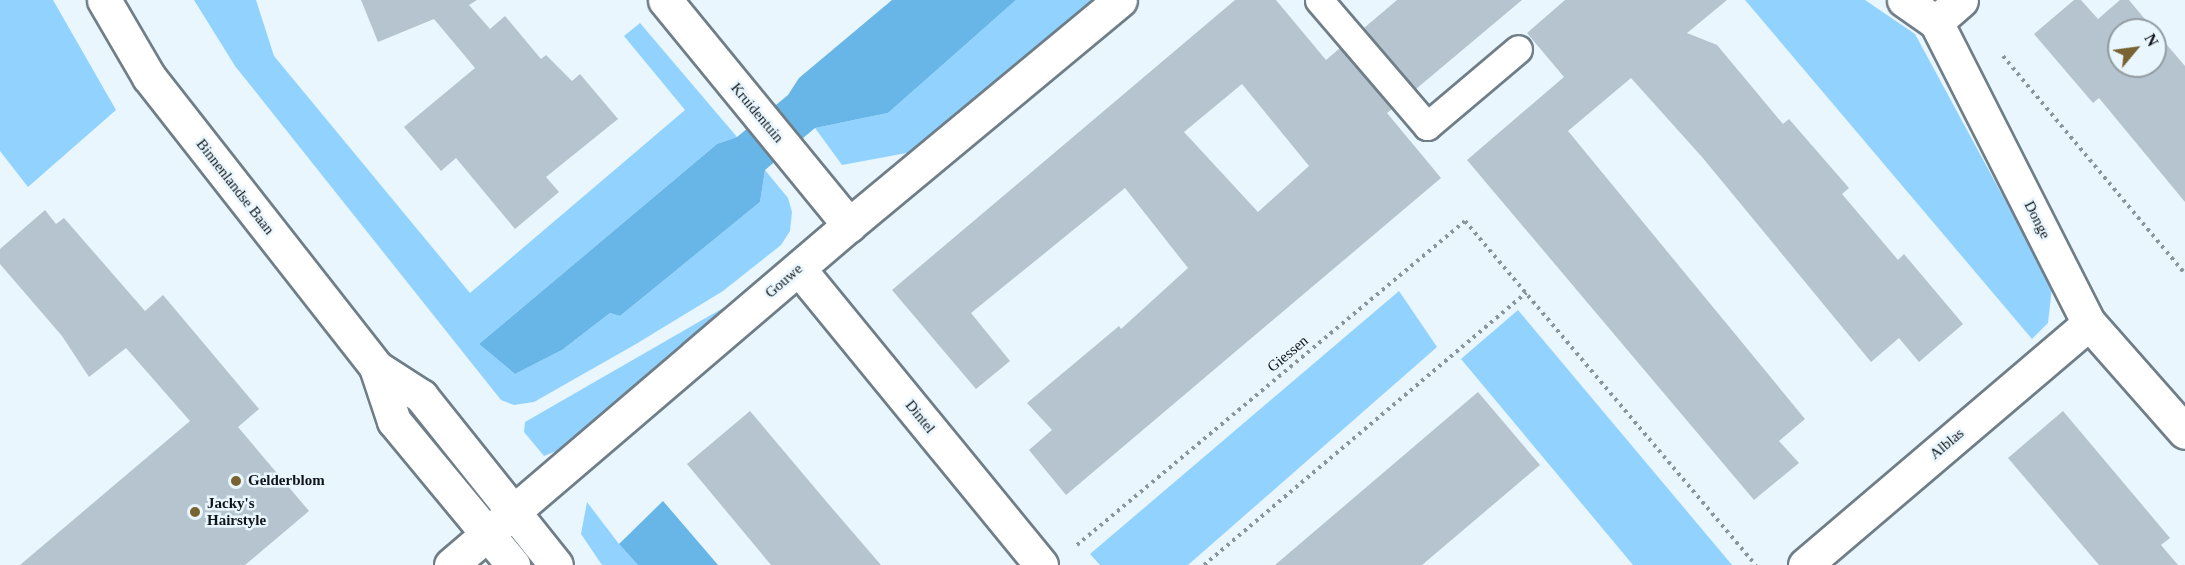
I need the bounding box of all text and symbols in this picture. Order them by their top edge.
north arrow [2107,18,2167,78]
text: N [2141,31,2162,49]
street label: Kruidentuin [727,79,787,147]
street label: Binnenlandse Baan [192,136,278,238]
street label: Donge [2020,198,2054,242]
street label: Gouwe [762,260,806,302]
street label: Giessen [1264,332,1312,376]
street label: Dintel [901,397,939,437]
street label: Alblas [1926,425,1968,463]
place label: Gelderblom [248,472,325,490]
marker: Gelderblom [229,474,243,488]
place label: Jacky's Hairstyle [207,494,266,529]
marker: Jacky's Hairstyle [188,505,202,519]

